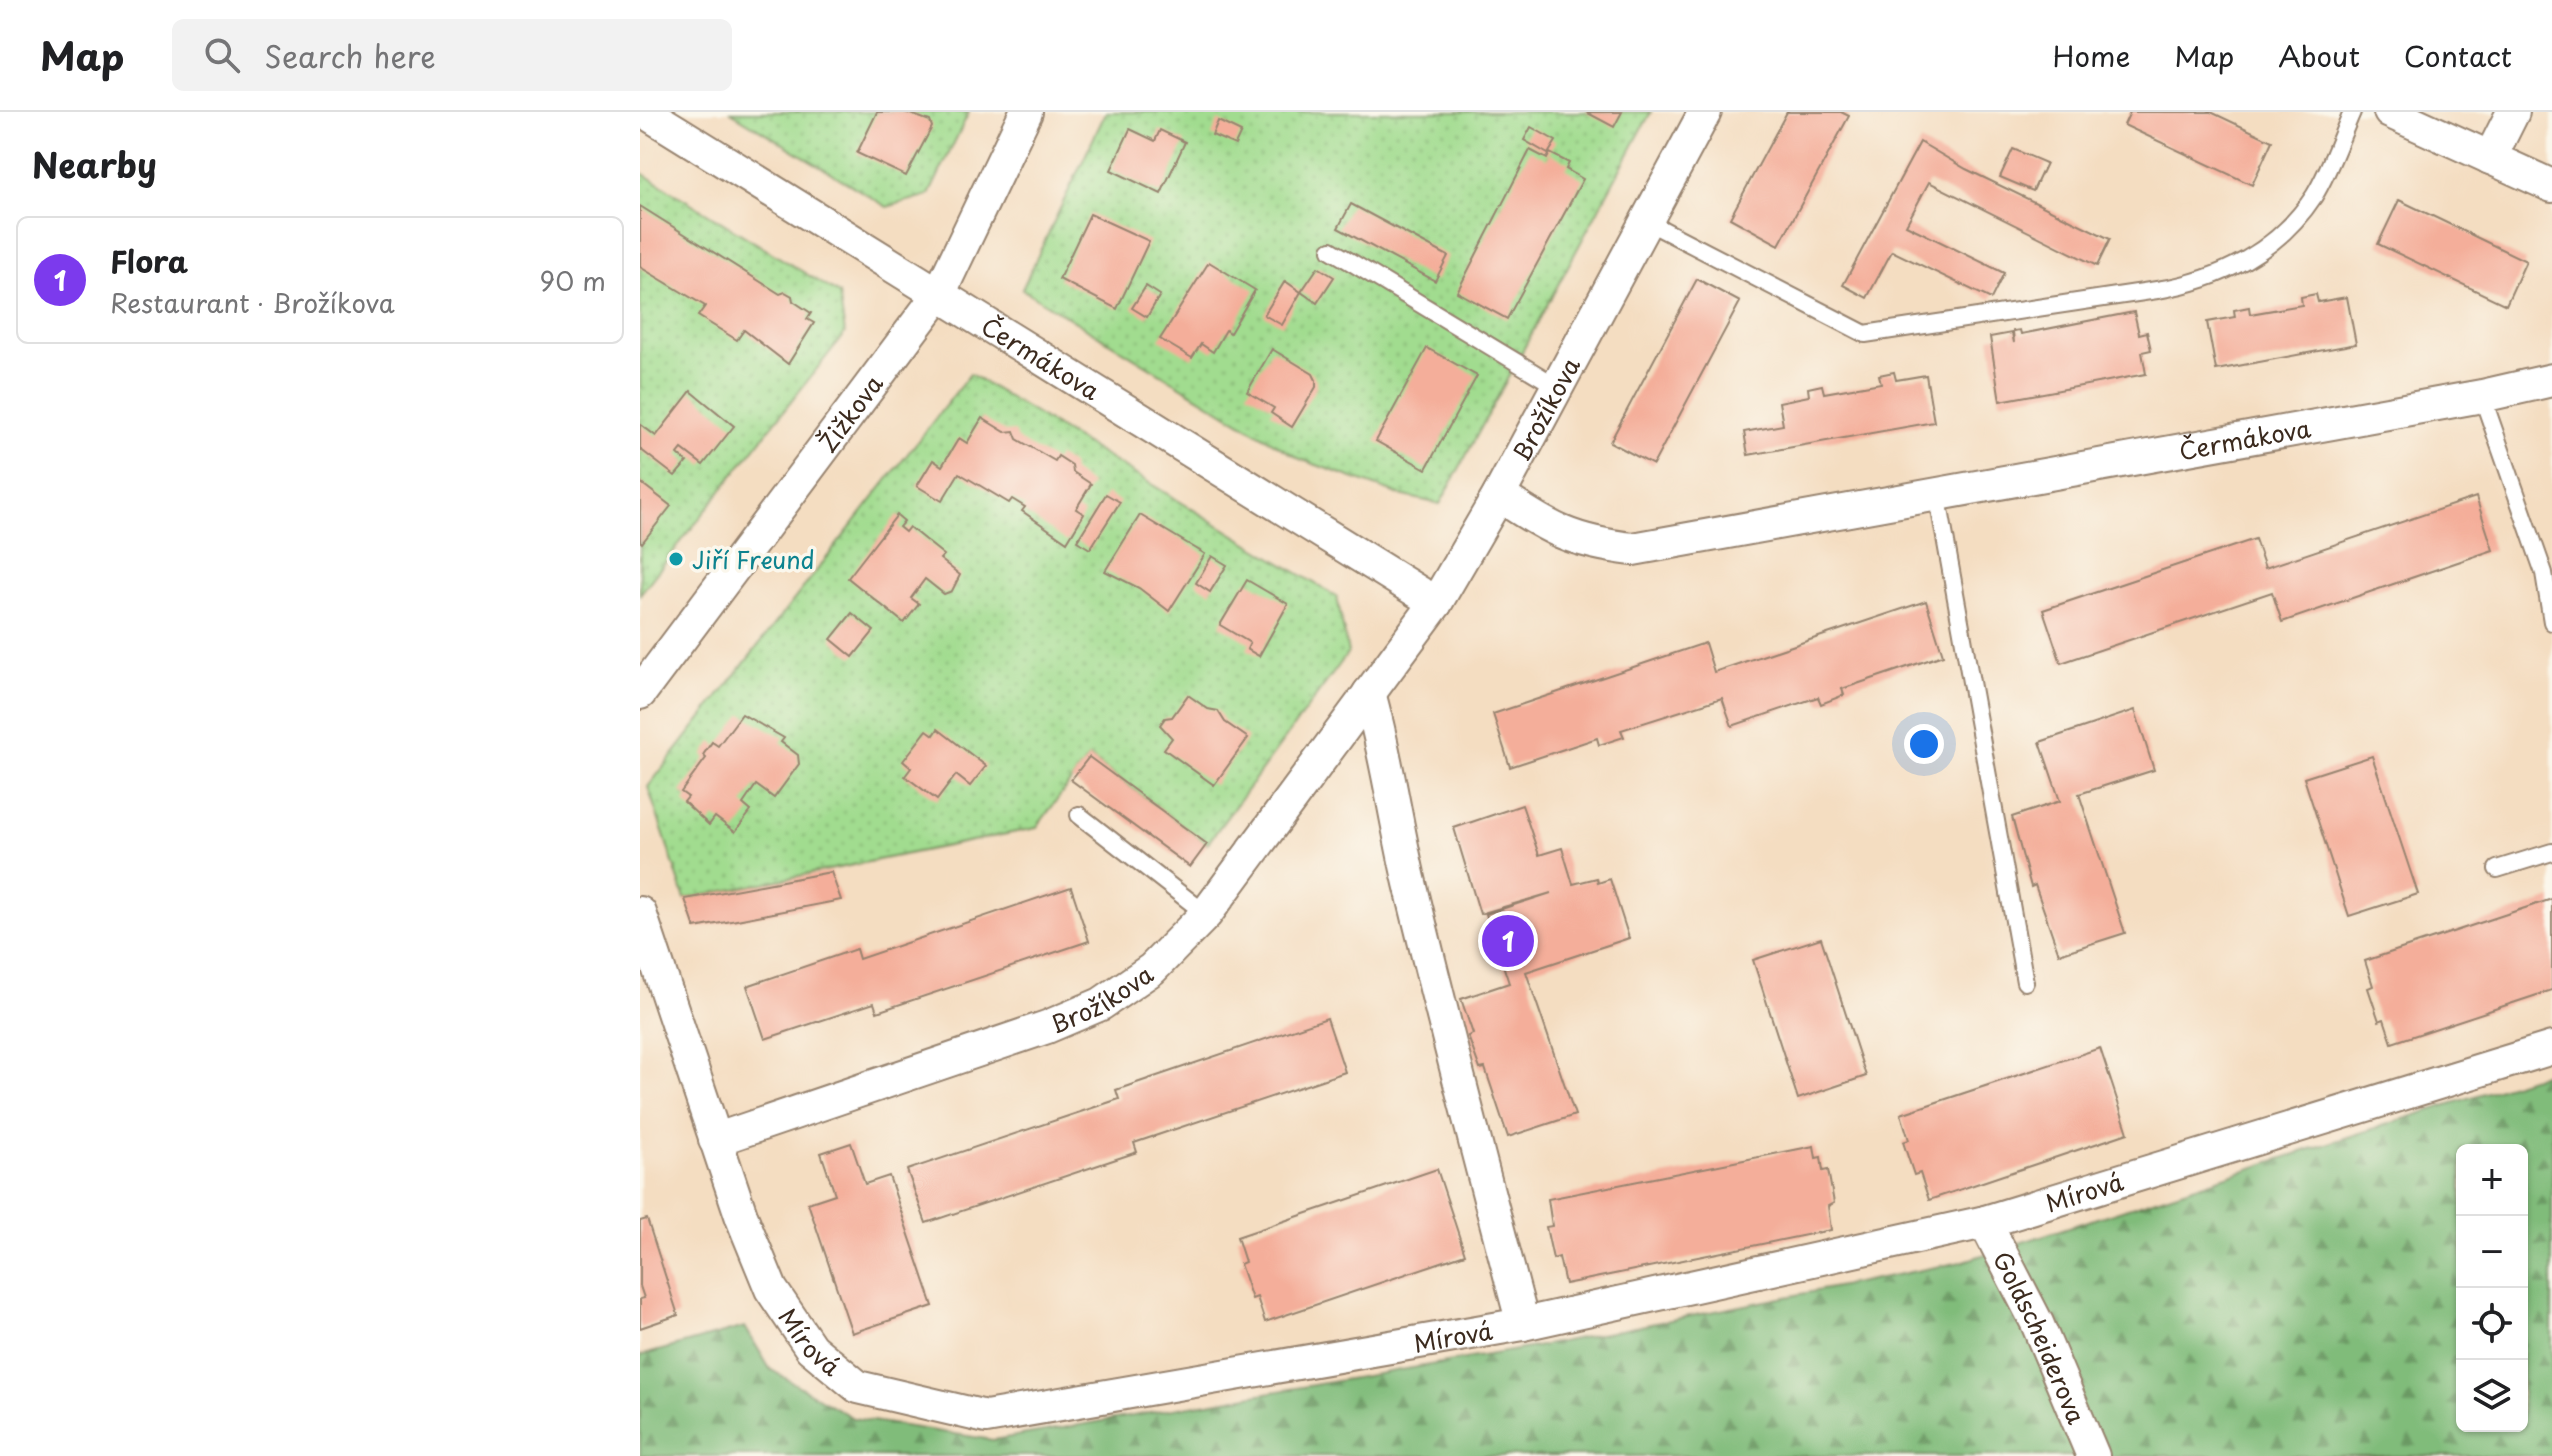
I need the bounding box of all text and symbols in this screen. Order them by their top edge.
search box [172,19,732,91]
text: Map [40,27,124,84]
icon: search [200,33,244,77]
text: Search here [264,33,436,78]
text: Home [2052,34,2130,77]
text: Map [2174,34,2234,77]
text: About [2278,34,2360,77]
text: Contact [2404,34,2512,77]
text: Nearby [32,138,157,190]
text: Flora [110,238,188,283]
text: 1 [54,261,66,300]
text: 90 m [539,261,606,300]
text: Restaurant · Brožíkova [110,283,395,322]
street label: Čermákova [975,307,1107,408]
street label: Brožíkova [1503,350,1588,467]
street label: Žižkova [809,367,891,459]
street label: Čermákova [2176,409,2314,468]
place label: Jiří Freund [692,541,815,577]
marker: Jiří Freund [667,550,685,568]
your location [1904,724,1944,764]
pin: 1 [1482,911,1534,971]
street label: Brožíkova [1044,955,1160,1042]
map controls [2456,1144,2528,1432]
button: + [2456,1144,2528,1216]
street label: Mírová [2041,1163,2128,1220]
button: − [2456,1216,2528,1288]
street label: Goldscheiderova [1985,1245,2095,1430]
button: locate [2456,1288,2528,1360]
street label: Mírová [771,1300,849,1384]
street label: Mírová [1411,1312,1495,1361]
button: layers [2456,1360,2528,1432]

